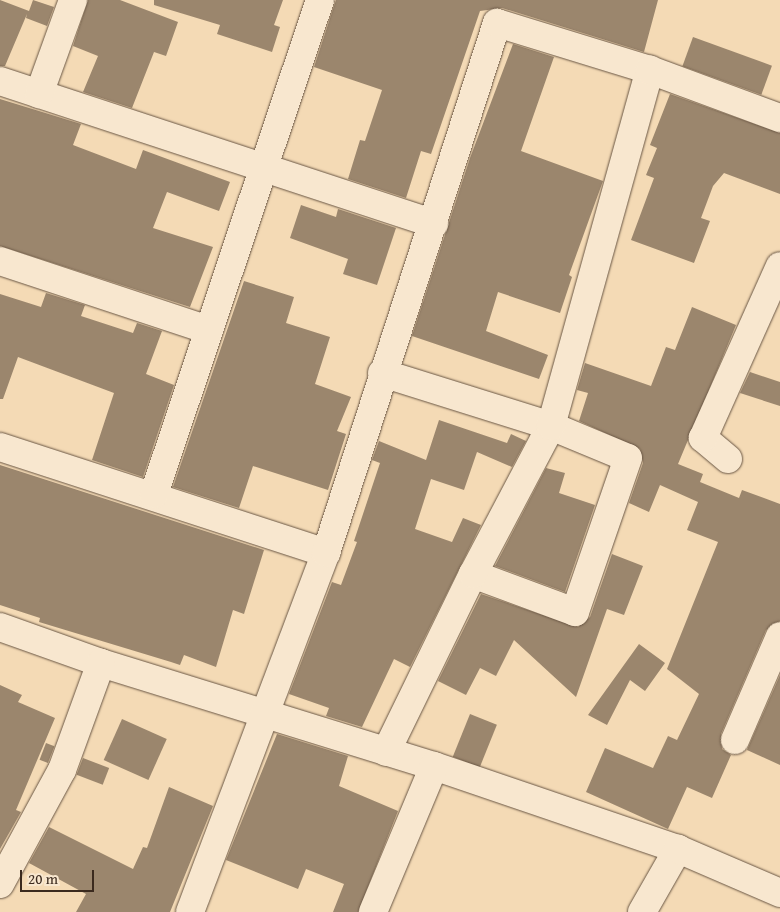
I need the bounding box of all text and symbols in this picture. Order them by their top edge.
scale bar [22,860,96,892]
text: 20 m [28,868,58,889]

